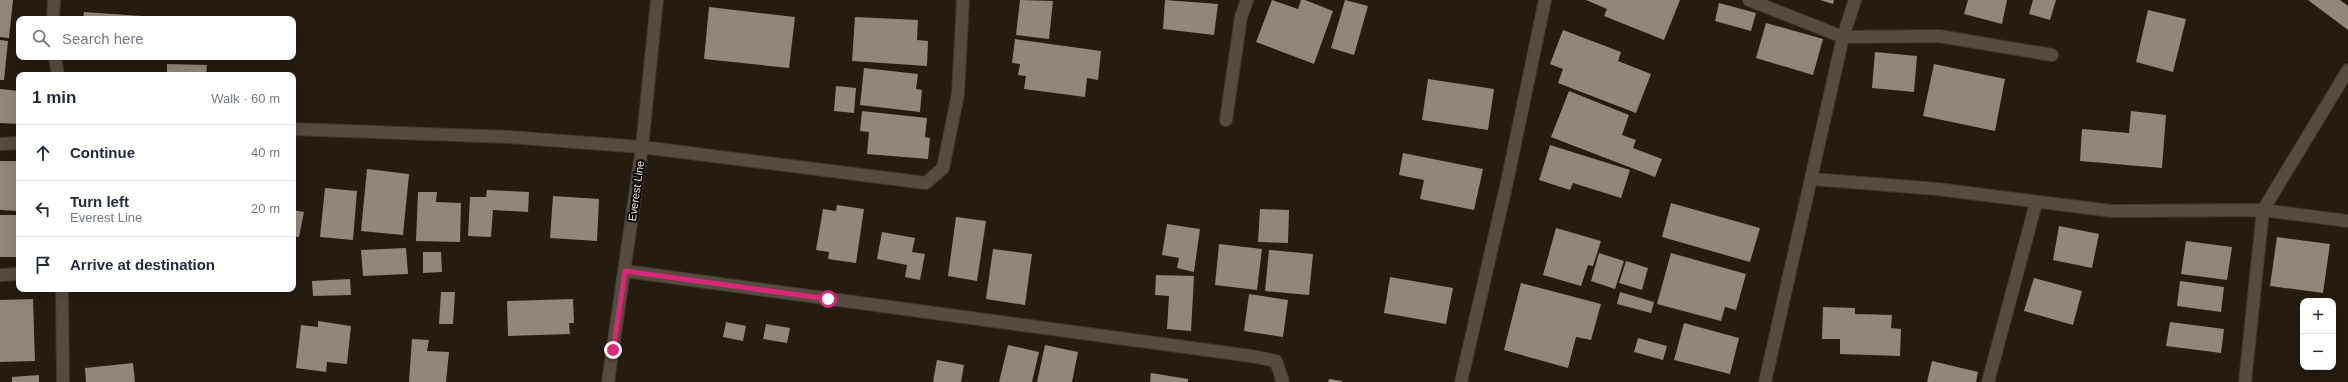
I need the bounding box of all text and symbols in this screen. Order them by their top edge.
search box [16,16,296,60]
icon: search [30,27,52,49]
text: Search here [62,30,144,47]
text: 1 min [32,88,76,107]
text: Walk · 60 m [211,91,280,106]
icon: ahead [32,142,54,164]
text: Continue [70,144,135,161]
text: 40 m [251,145,280,160]
street label: Everest Line [626,160,646,222]
text: Turn left [70,193,129,210]
icon: left [32,198,54,220]
text: 20 m [251,201,280,216]
text: Everest Line [70,210,142,225]
icon: arrive [32,254,54,276]
text: Arrive at destination [70,256,215,273]
route start [819,290,837,308]
map controls [2300,298,2336,370]
button: + [2300,298,2336,334]
button: − [2300,334,2336,370]
route end [604,341,622,359]

